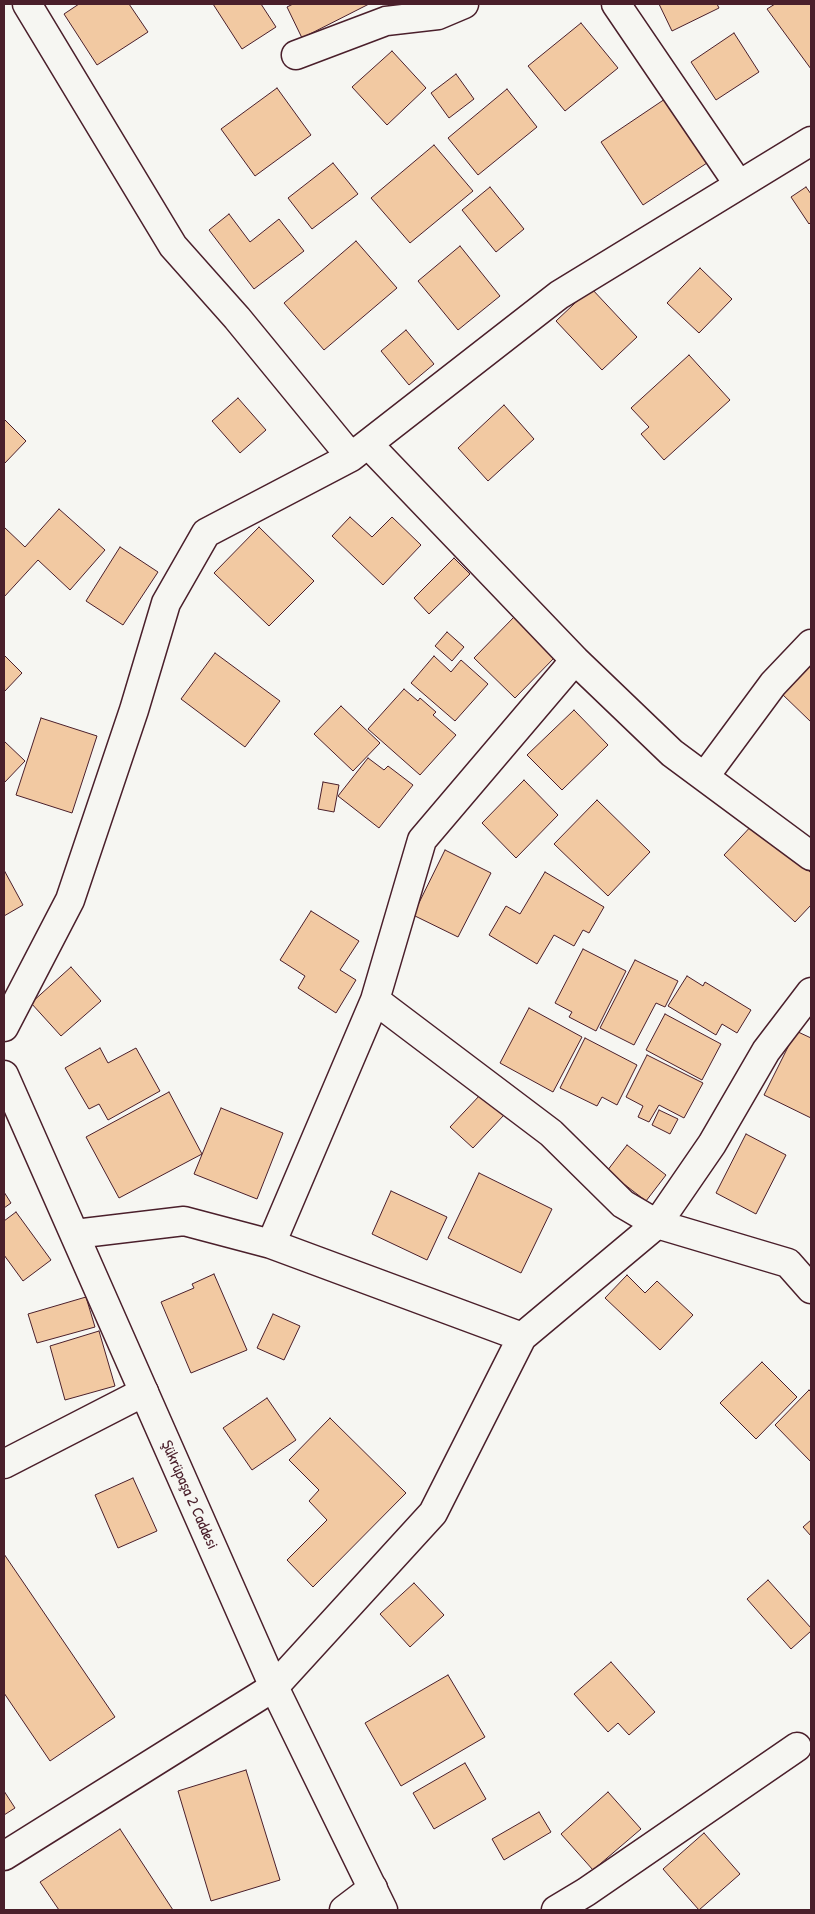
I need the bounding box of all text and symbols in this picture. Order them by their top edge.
street label: Şükrüpaşa 2 Caddesi [156,1438,222,1552]

